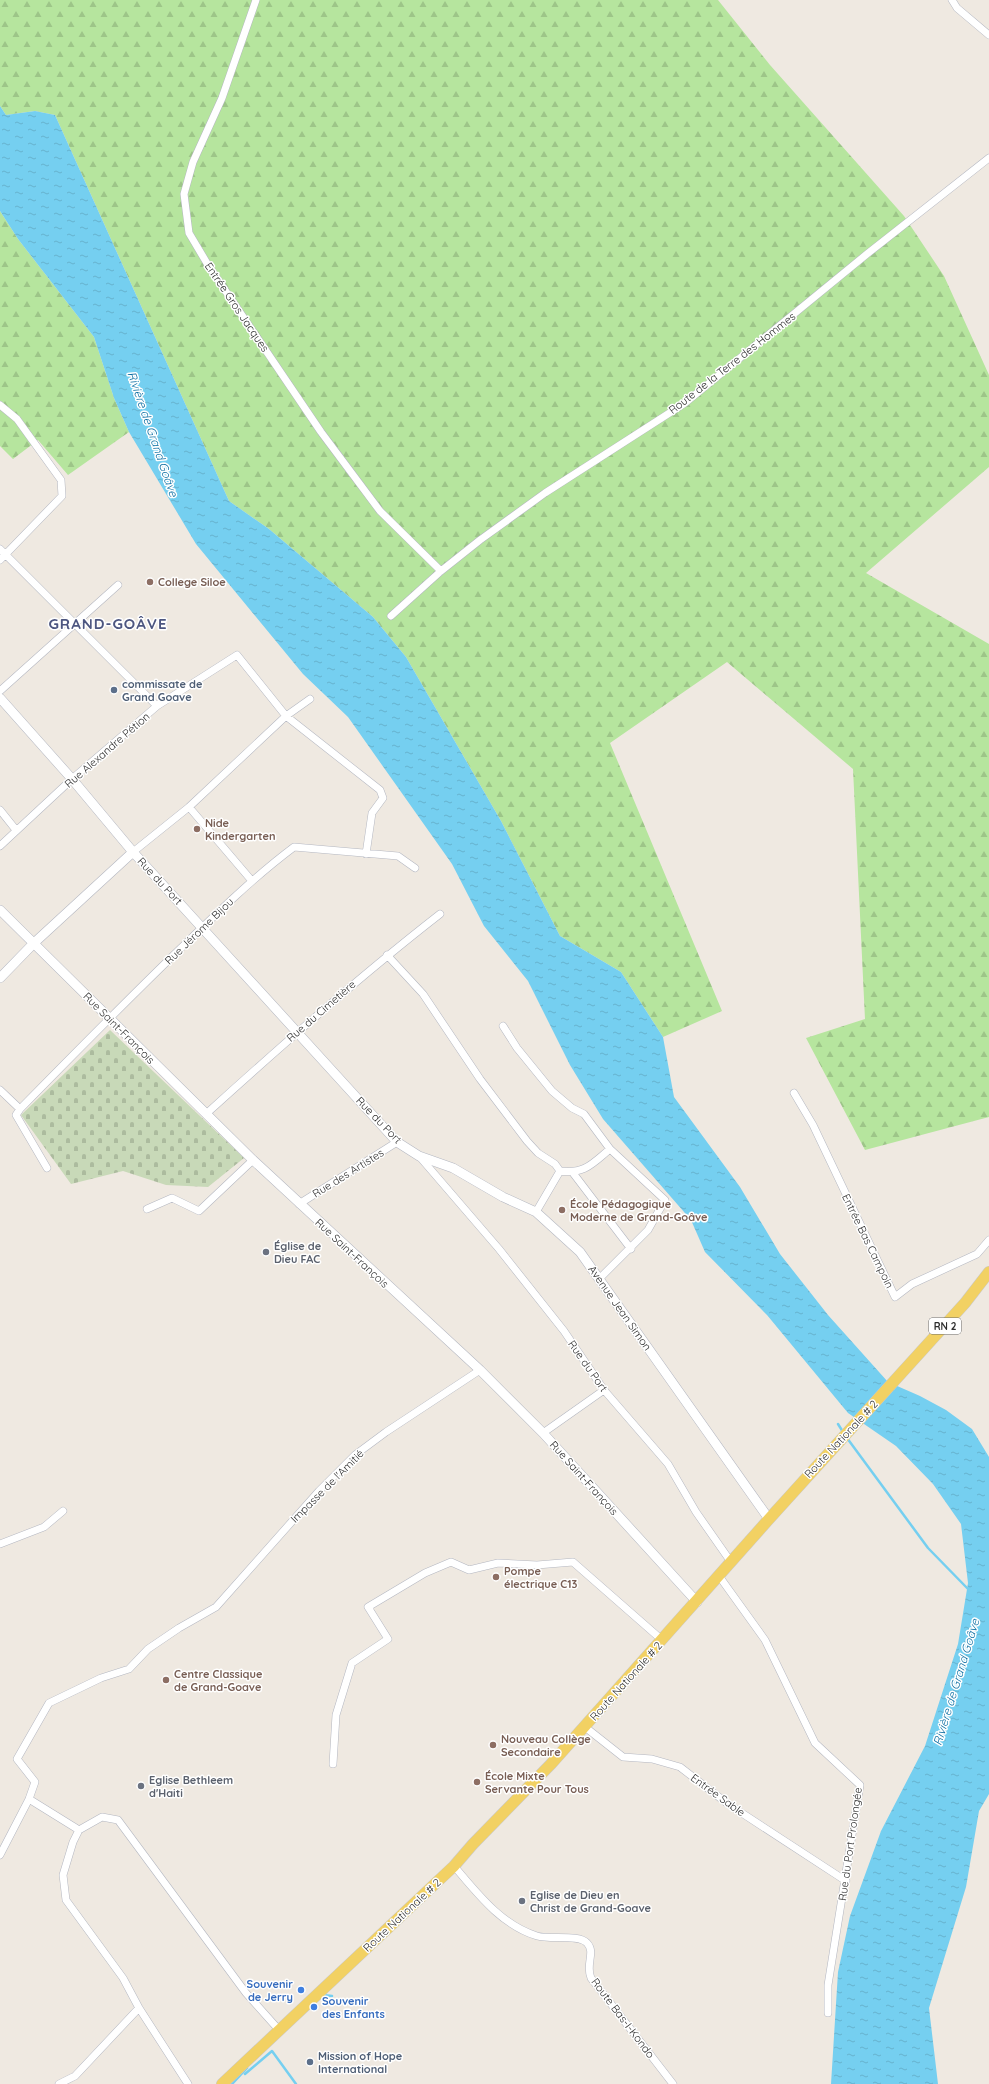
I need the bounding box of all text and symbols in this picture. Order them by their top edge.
street label: Entrée Gros Jacques [202,259,272,355]
street label: Route de la Terre des Hommes [666,309,798,417]
water label: Rivière de Grand Goâve [125,369,182,500]
place label: College Siloe [158,575,226,589]
marker: College Siloe [145,577,155,587]
district label: GRAND-GOÂVE [48,614,168,633]
place label: commissate de Grand Goave [122,677,203,704]
marker: commissate de Grand Goave [109,685,119,695]
street label: Rue Alexandre Pétion [62,709,152,791]
place label: Nide Kindergarten [205,816,276,843]
marker: Nide Kindergarten [192,824,202,834]
street label: Rue du Port [134,854,186,908]
street label: Rue Jérome Bijou [162,895,236,967]
street label: Rue du Cimetière [284,977,358,1045]
street label: Rue Saint-François [80,989,158,1067]
street label: Rue du Port [353,1094,405,1147]
street label: Rue des Artistes [310,1145,386,1201]
street label: Entrée Bas Campoin [839,1191,897,1291]
place label: École Pédagogique Moderne de Grand-Goâve [570,1197,708,1224]
marker: École Pédagogique Moderne de Grand-Goâve [557,1205,567,1215]
street label: Rue Saint-François [312,1215,392,1291]
place label: Église de Dieu FAC [274,1239,322,1266]
marker: Église de Dieu FAC [261,1247,271,1257]
street label: Avenue Jean Simon [585,1263,655,1353]
road number: RN 2 [929,1318,961,1334]
street label: Rue du Port [565,1337,611,1395]
street label: Route Nationale # 2 [801,1397,881,1481]
street label: Rue Saint-François [547,1438,621,1518]
street label: Impasse de l'Amitié [287,1446,367,1526]
place label: Pompe électrique C13 [504,1564,578,1591]
marker: Pompe électrique C13 [491,1572,501,1582]
water label: Rivière de Grand Goâve [930,1616,983,1747]
street label: Route Nationale # 2 [587,1639,665,1723]
place label: Centre Classique de Grand-Goave [174,1667,263,1694]
marker: Centre Classique de Grand-Goave [161,1675,171,1685]
place label: Nouveau Collège Secondaire [501,1732,591,1759]
marker: Nouveau Collège Secondaire [488,1740,498,1750]
place label: École Mixte Servante Pour Tous [485,1769,589,1796]
street label: Entrée Sable [688,1771,748,1819]
place label: Eglise Bethleem d'Haiti [149,1773,233,1800]
marker: École Mixte Servante Pour Tous [472,1777,482,1787]
marker: Eglise Bethleem d'Haiti [136,1781,146,1791]
street label: Rue du Port Prolongée [835,1786,865,1902]
street label: Route Nationale # 2 [360,1875,444,1955]
place label: Eglise de Dieu en Christ de Grand-Goave [530,1888,652,1915]
marker: Eglise de Dieu en Christ de Grand-Goave [517,1896,527,1906]
street label: Route Bas-I-Kondo [588,1975,658,2061]
place label: Souvenir de Jerry [247,1977,293,2004]
marker: Souvenir de Jerry [296,1985,306,1995]
place label: Souvenir des Enfants [322,1994,385,2021]
marker: Souvenir des Enfants [309,2002,319,2012]
place label: Mission of Hope International [318,2049,403,2076]
marker: Mission of Hope International [305,2057,315,2067]

